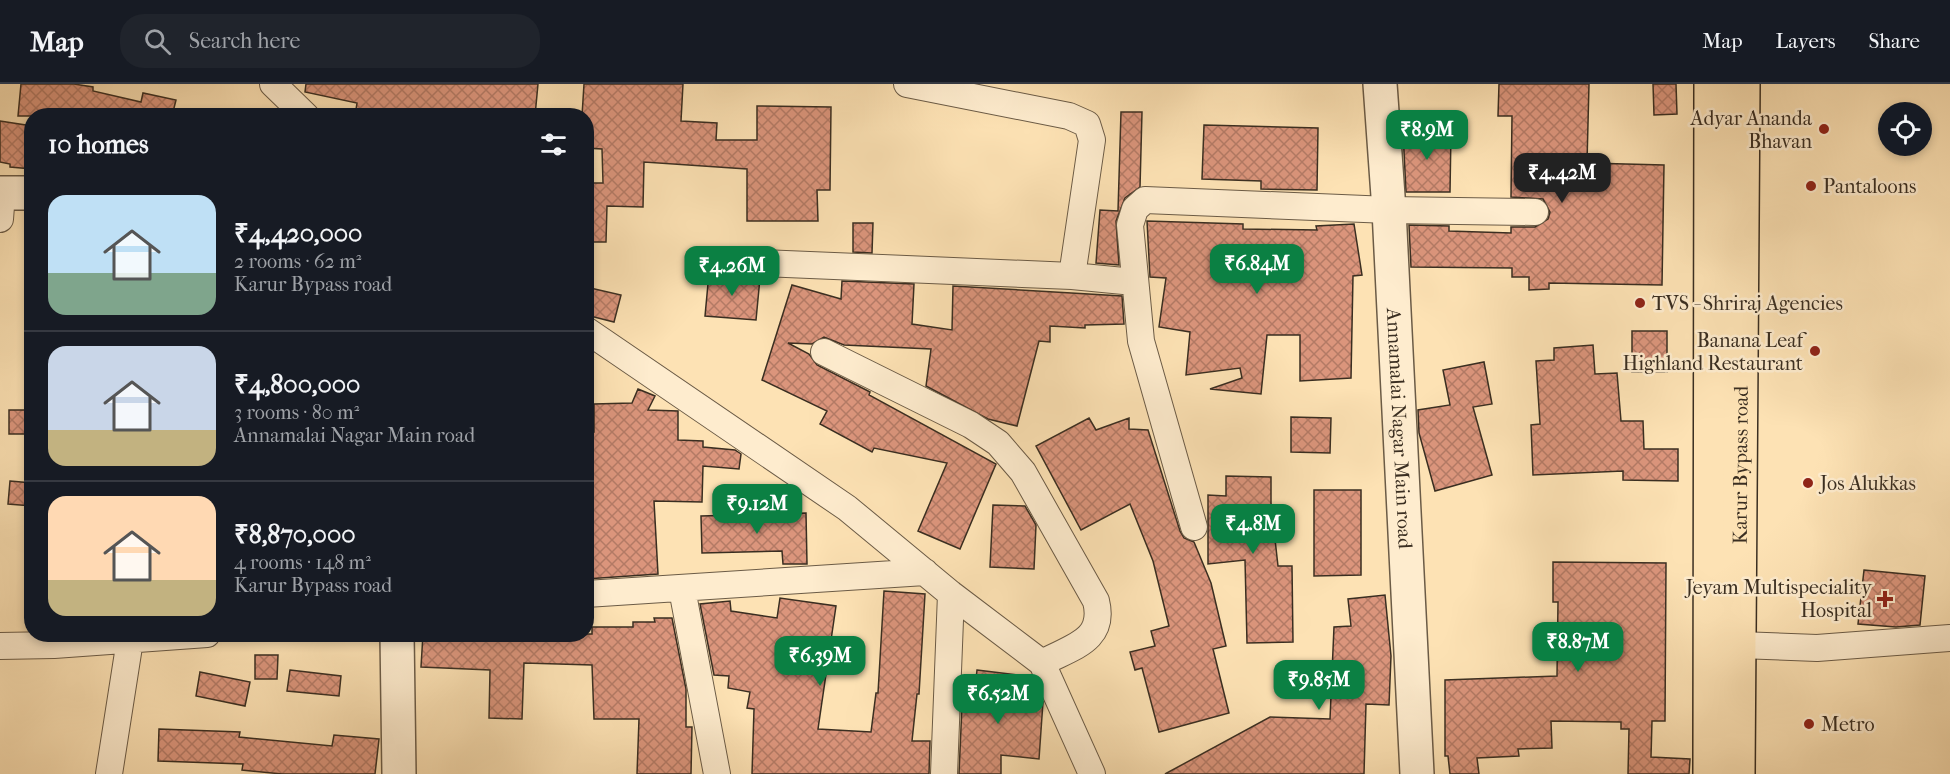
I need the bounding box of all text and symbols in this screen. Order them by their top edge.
search box [120,14,540,68]
text: Map [30,25,84,58]
icon: search [141,25,174,58]
text: Search here [189,28,300,54]
text: Map [1702,29,1743,53]
text: Layers [1776,29,1835,53]
text: Share [1868,29,1920,53]
map controls [1878,102,1932,156]
button: locate [1878,102,1932,156]
place label: Adyar Ananda Bhavan [1689,107,1813,153]
pin: ₹8.9M [1385,110,1469,161]
text: ₹8.9M [1400,118,1454,141]
marker: Adyar Ananda Bhavan [1817,122,1831,136]
icon: filters [537,128,570,161]
text: 10 homes [48,129,149,160]
pin: ₹4.42M [1513,153,1611,204]
text: ₹4.42M [1528,161,1596,184]
place label: Pantaloons [1823,175,1917,198]
marker: Pantaloons [1804,179,1818,193]
text: ₹4,420,000 [234,218,362,249]
icon: home [96,219,168,291]
pin: ₹6.84M [1208,244,1306,295]
pin: ₹4.26M [683,246,781,297]
text: 2 rooms · 62 m² [234,250,361,273]
text: ₹6.84M [1224,252,1290,275]
text: ₹4.26M [698,254,766,277]
text: Karur Bypass road [234,273,392,296]
place label: TVS - Shriraj Agencies [1652,292,1843,315]
marker: TVS - Shriraj Agencies [1633,296,1647,310]
street label: Annamalai Nagar Main road [1382,306,1417,551]
place label: Banana Leaf Highland Restaurant [1622,329,1807,375]
marker: Banana Leaf Highland Restaurant [1808,344,1822,358]
text: ₹4,800,000 [234,369,360,400]
icon: home [96,370,168,442]
street label: Karur Bypass road [1728,385,1752,544]
text: 3 rooms · 80 m² [234,401,359,424]
text: Annamalai Nagar Main road [234,424,475,447]
place label: Jos Alukkas [1818,472,1916,495]
marker: Jos Alukkas [1801,476,1815,490]
pin: ₹9.12M [708,484,806,535]
text: ₹9.12M [726,492,788,515]
pin: ₹4.8M [1211,504,1295,555]
text: ₹4.8M [1225,512,1281,535]
text: ₹8,870,000 [234,519,356,550]
icon: home [96,520,168,592]
text: 4 rooms · 148 m² [234,551,371,574]
text: Karur Bypass road [234,574,392,597]
place label: Jeyam Multispeciality Hospital [1684,576,1873,622]
marker: Jeyam Multispeciality Hospital [1876,590,1894,608]
pin: ₹8.87M [1529,622,1627,673]
text: ₹8.87M [1546,630,1610,653]
pin: ₹6.39M [771,636,869,687]
text: ₹6.39M [788,644,852,667]
pin: ₹9.85M [1270,660,1368,711]
text: ₹9.85M [1288,668,1350,691]
pin: ₹6.52M [949,674,1047,725]
text: ₹6.52M [967,682,1029,705]
place label: Metro [1821,713,1875,736]
marker: Metro [1802,717,1816,731]

